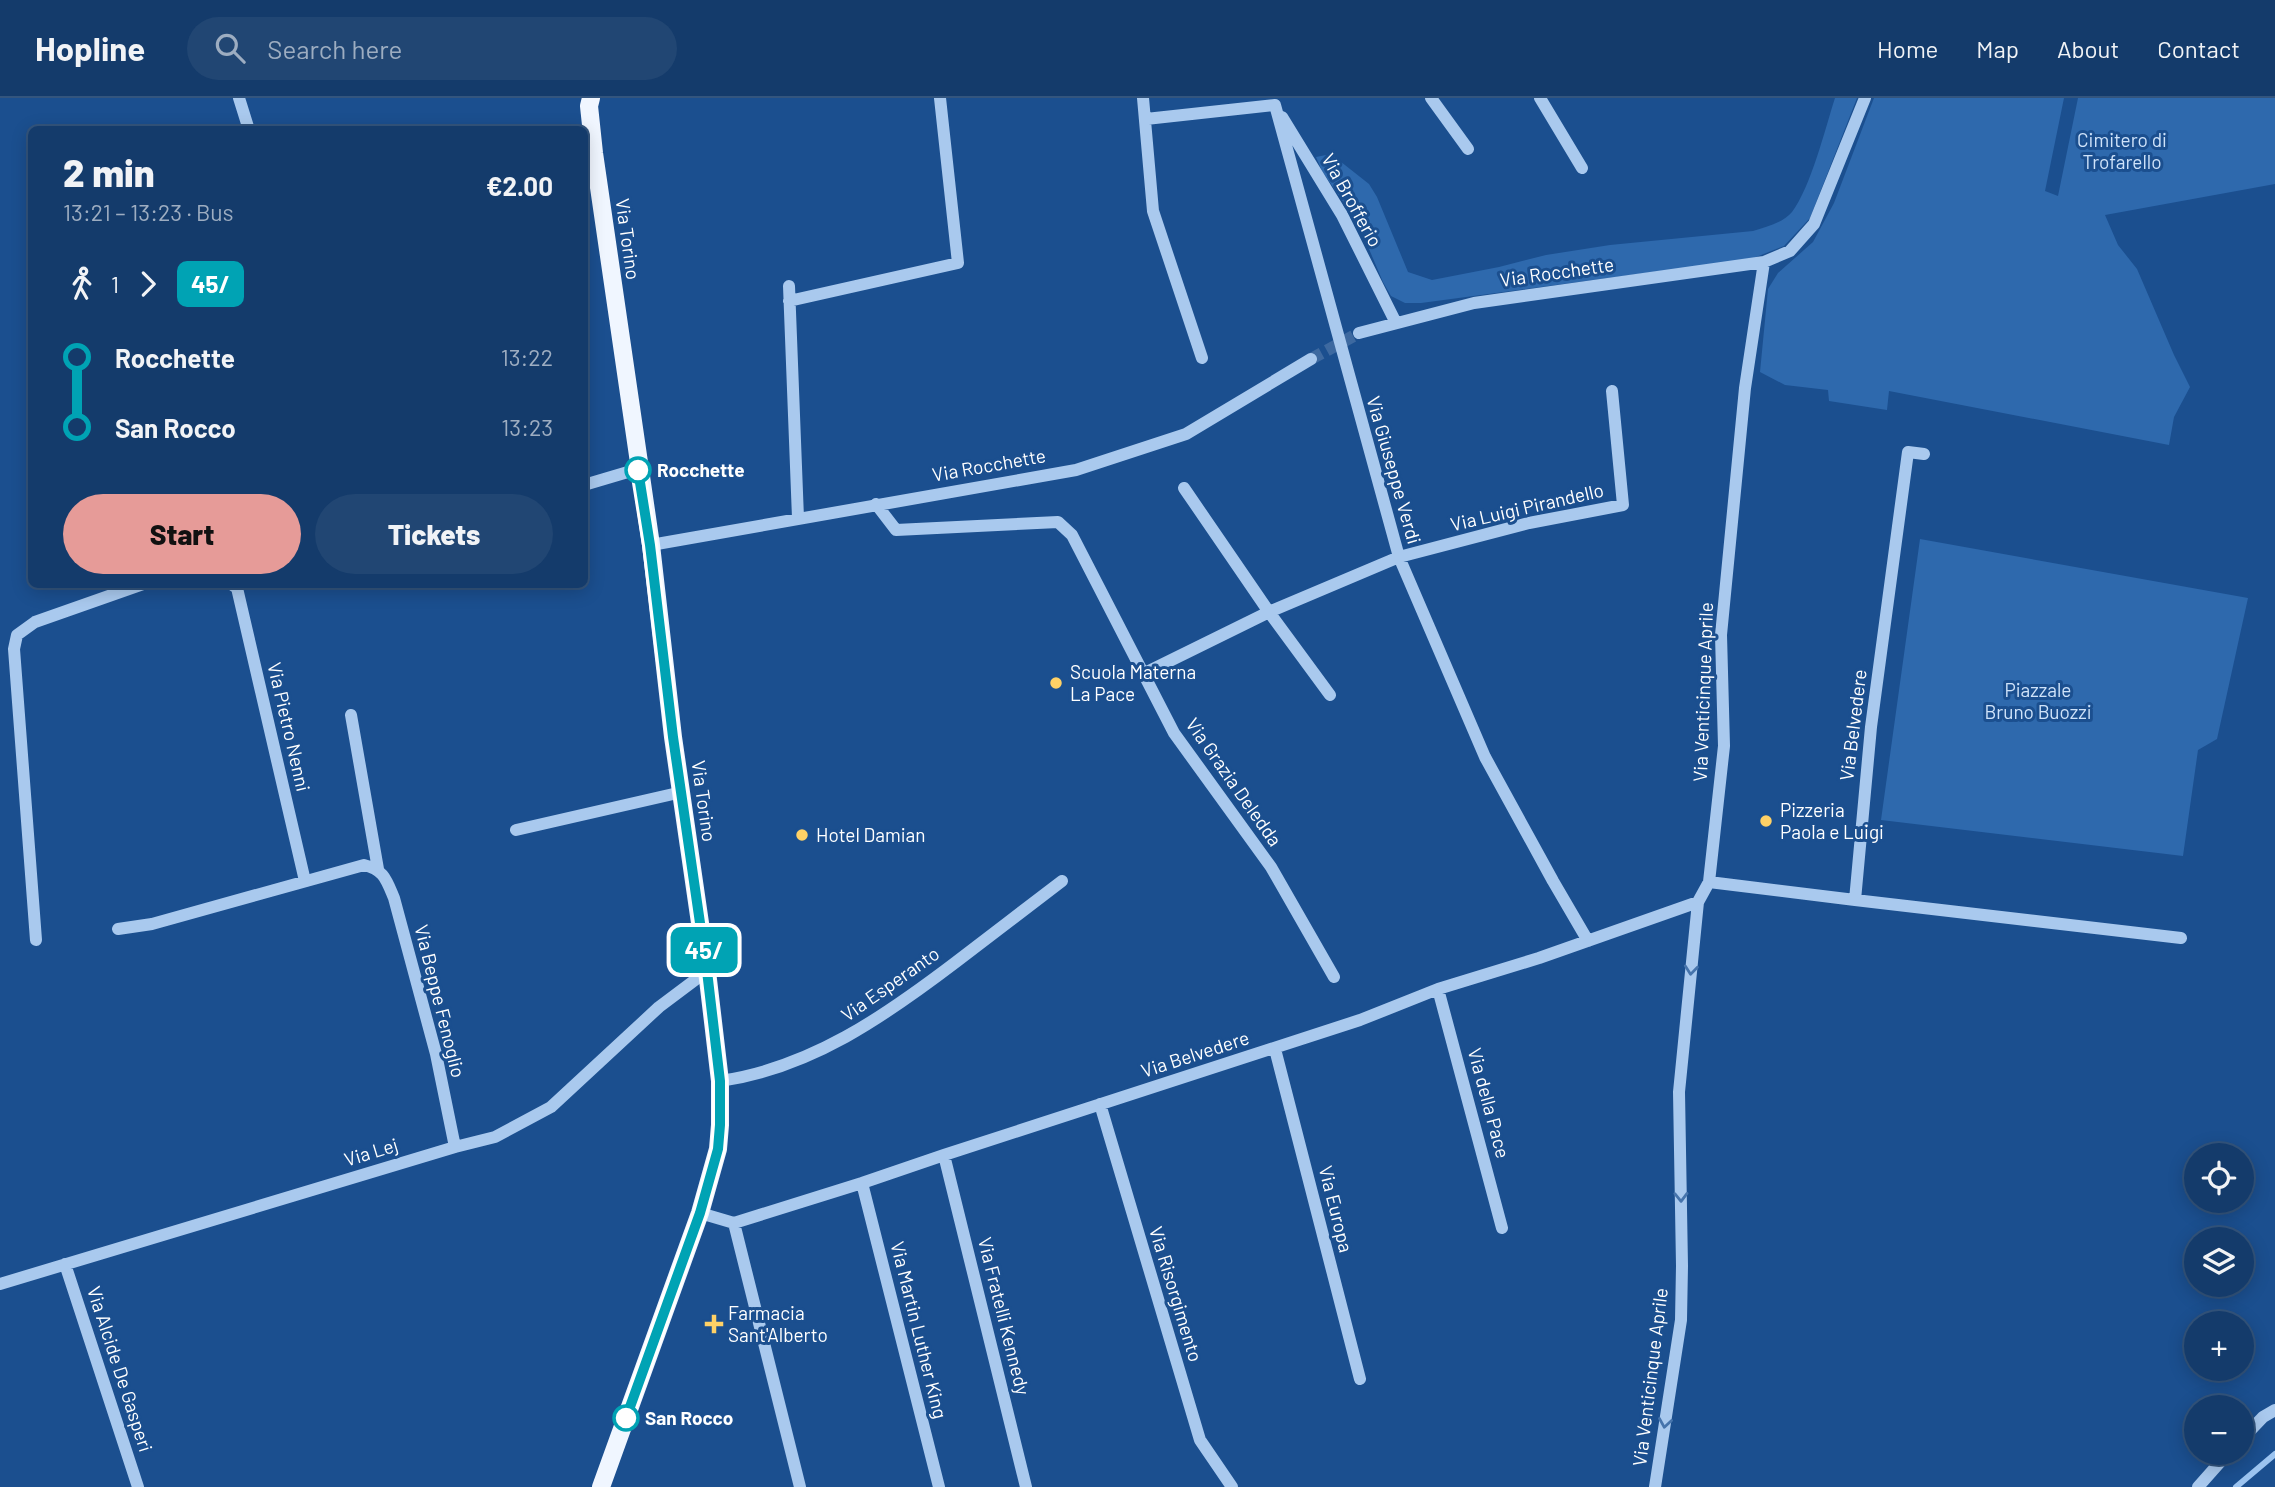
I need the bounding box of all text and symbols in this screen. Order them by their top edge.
search box [187,17,677,80]
text: Hopline [35,28,145,68]
icon: search [211,29,249,67]
text: Search here [267,33,402,64]
text: Home [1877,34,1938,63]
text: Map [1976,34,2019,63]
text: About [2057,34,2119,63]
text: Contact [2157,34,2240,63]
park label: Cimitero di Trofarello [2077,128,2167,173]
text: 2 min [63,149,155,195]
street label: Via Brofferio [1317,149,1388,251]
text: €2.00 [486,170,553,201]
street label: Via Torino [611,197,646,281]
text: 13:21 – 13:23 · Bus [63,198,234,226]
street label: Via Rocchette [1498,252,1615,291]
icon: walk [63,265,101,303]
icon: forward [129,265,167,303]
text: 45/ [191,269,230,298]
text: 1 [111,270,119,298]
text: Rocchette [115,342,235,373]
text: 13:22 [501,343,553,371]
street label: Via Giuseppe Verdi [1362,393,1427,546]
text: San Rocco [115,412,236,443]
text: 13:23 [501,413,553,441]
street label: Via Rocchette [930,443,1048,486]
marker: Rocchette [625,457,651,483]
place label: Rocchette [657,458,745,481]
street label: Via Luigi Pirandello [1448,478,1606,535]
button: Start [63,494,301,574]
button: Tickets [315,494,553,574]
street label: Via Venticinque Aprile [1688,602,1717,782]
street label: Via Pietro Nenni [263,660,316,794]
place label: Scuola Materna La Pace [1070,660,1196,705]
street label: Via Belvedere [1834,668,1871,782]
marker: Scuola Materna La Pace [1048,675,1064,691]
park label: Piazzale Bruno Buozzi [1984,678,2092,723]
street label: Via Grazia Deledda [1182,713,1287,850]
street label: Via Torino [687,759,722,843]
place label: Pizzeria Paola e Luigi [1780,798,1884,843]
marker: Pizzeria Paola e Luigi [1758,813,1774,829]
place label: Hotel Damian [816,823,925,846]
marker: Hotel Damian [794,827,810,843]
street label: Via Beppe Fenoglio [410,922,471,1080]
line badge: 45/ [664,927,744,973]
text: 45/ [685,935,723,964]
street label: Via Esperanto [836,941,943,1026]
one-way arrow [1684,965,1699,976]
street label: Via Belvedere [1138,1025,1252,1082]
street label: Via della Pace [1464,1045,1515,1160]
street label: Via Lej [341,1132,401,1171]
map controls [2184,1143,2254,1465]
button: locate [2184,1143,2254,1213]
street label: Via Europa [1315,1163,1358,1255]
one-way arrow [1673,1191,1688,1202]
street label: Via Risorgimento [1145,1223,1208,1364]
button: layers [2184,1227,2254,1297]
street label: Via Fratelli Kennedy [974,1235,1035,1397]
street label: Via Martin Luther King [886,1239,953,1421]
street label: Via Alcide De Gasperi [83,1283,158,1455]
street label: Via Venticinque Aprile [1627,1286,1672,1468]
place label: Farmacia Sant'Alberto [728,1301,828,1346]
button: + [2184,1311,2254,1381]
marker: Farmacia Sant'Alberto [706,1316,722,1332]
button: − [2184,1395,2254,1465]
marker: San Rocco [613,1405,639,1431]
place label: San Rocco [645,1406,733,1429]
one-way arrow [1658,1417,1673,1429]

